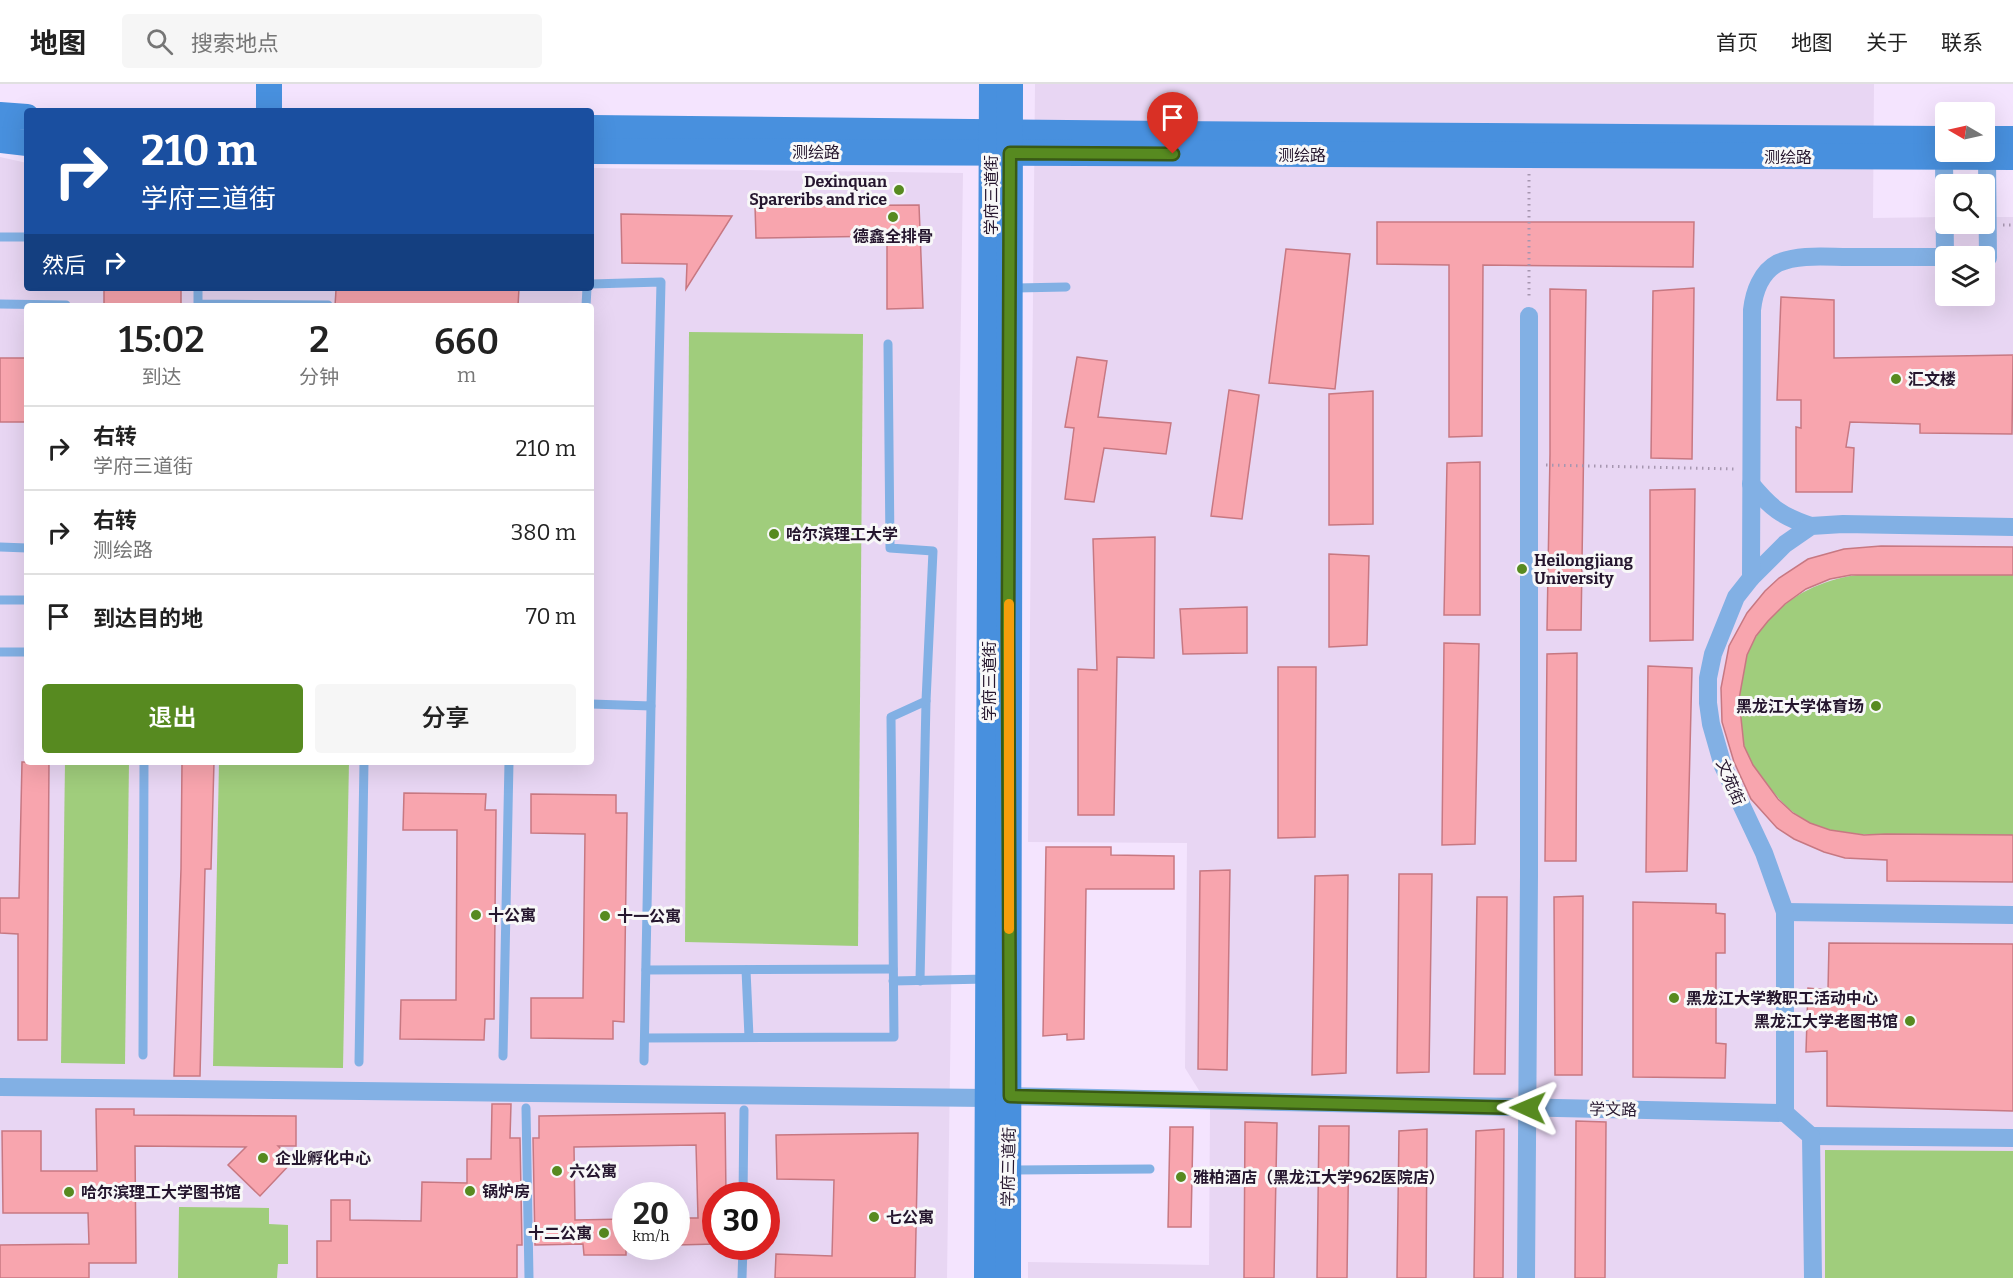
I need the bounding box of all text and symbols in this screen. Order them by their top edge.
search box [122,14,542,68]
icon: search [143,25,176,58]
text: 地图 [30,27,86,60]
text: 搜索地点 [191,30,279,57]
text: 首页 [1716,30,1758,56]
text: 地图 [1791,30,1833,56]
text: 关于 [1866,30,1908,56]
text: 联系 [1941,30,1983,56]
pin [1147,92,1198,154]
icon: arrive [1156,101,1189,134]
north arrow [1935,102,1995,162]
map controls [1935,102,1995,306]
text: 210 m [141,126,257,176]
icon: right [42,132,120,210]
street label: 测绘路 [792,143,840,162]
street label: 测绘路 [1278,146,1326,165]
street label: 测绘路 [1764,148,1812,167]
street label: 学府三道街 [982,155,1001,235]
place label: Dexinquan Spareribs and rice [749,172,888,209]
button: search [1935,174,1995,234]
text: 学府三道街 [141,183,276,215]
marker: Dexinquan Spareribs and rice [892,183,906,197]
marker: 德鑫全排骨 [886,210,900,224]
place label: 德鑫全排骨 [853,227,933,246]
icon: right [98,246,131,279]
button: layers [1935,246,1995,306]
text: 然后 [42,252,86,279]
text: 15:02 [119,318,205,362]
text: 2 [309,318,329,362]
text: 660 [434,320,499,364]
text: m [457,363,476,387]
text: 到达 [142,365,182,389]
text: 分钟 [299,365,339,389]
place label: 汇文楼 [1908,370,1956,389]
marker: 汇文楼 [1889,372,1903,386]
text: 右转 [93,423,137,450]
icon: right [42,432,75,465]
text: 210 m [516,435,576,462]
text: 学府三道街 [93,454,193,478]
text: 右转 [93,507,137,534]
icon: right [42,516,75,549]
text: 380 m [511,519,576,546]
place label: 哈尔滨理工大学 [786,525,898,544]
marker: 哈尔滨理工大学 [767,527,781,541]
text: 测绘路 [93,538,153,562]
place label: Heilongjiang University [1534,551,1633,588]
marker: Heilongjiang University [1515,562,1529,576]
icon: arrive [42,600,75,633]
text: 70 m [526,603,576,630]
text: 到达目的地 [93,605,203,632]
street label: 学府三道街 [980,641,999,721]
button: 退出 [42,684,303,753]
button: 分享 [315,684,576,753]
place label: 黑龙江大学体育场 [1736,697,1864,716]
marker: 黑龙江大学体育场 [1869,699,1883,713]
street label: 文苑街 [1712,756,1749,808]
place label: 十公寓 [488,906,536,925]
place label: 十一公寓 [617,907,681,926]
marker: 十公寓 [469,908,483,922]
marker: 十一公寓 [598,909,612,923]
place label: 黑龙江大学教职工活动中心 [1686,989,1878,1008]
marker: 黑龙江大学教职工活动中心 [1667,991,1681,1005]
place label: 黑龙江大学老图书馆 [1754,1012,1898,1031]
marker: 黑龙江大学老图书馆 [1903,1014,1917,1028]
position arrow [1496,1076,1560,1140]
street label: 学文路 [1589,1100,1637,1119]
street label: 学府三道街 [998,1127,1019,1207]
place label: 企业孵化中心 [275,1149,371,1168]
marker: 企业孵化中心 [256,1151,270,1165]
place label: 六公寓 [569,1162,617,1181]
marker: 六公寓 [550,1164,564,1178]
place label: 雅柏酒店（黑龙江大学962医院店） [1193,1168,1445,1187]
marker: 雅柏酒店（黑龙江大学962医院店） [1174,1170,1188,1184]
place label: 锅炉房 [482,1182,530,1201]
speed limit sign: 30 [702,1182,780,1260]
place label: 哈尔滨理工大学图书馆 [81,1183,241,1202]
marker: 锅炉房 [463,1184,477,1198]
marker: 哈尔滨理工大学图书馆 [62,1185,76,1199]
text: 20 [633,1196,669,1232]
place label: 七公寓 [886,1208,934,1227]
marker: 七公寓 [867,1210,881,1224]
place label: 十二公寓 [528,1224,592,1243]
marker: 十二公寓 [597,1226,611,1240]
text: km/h [632,1227,670,1245]

